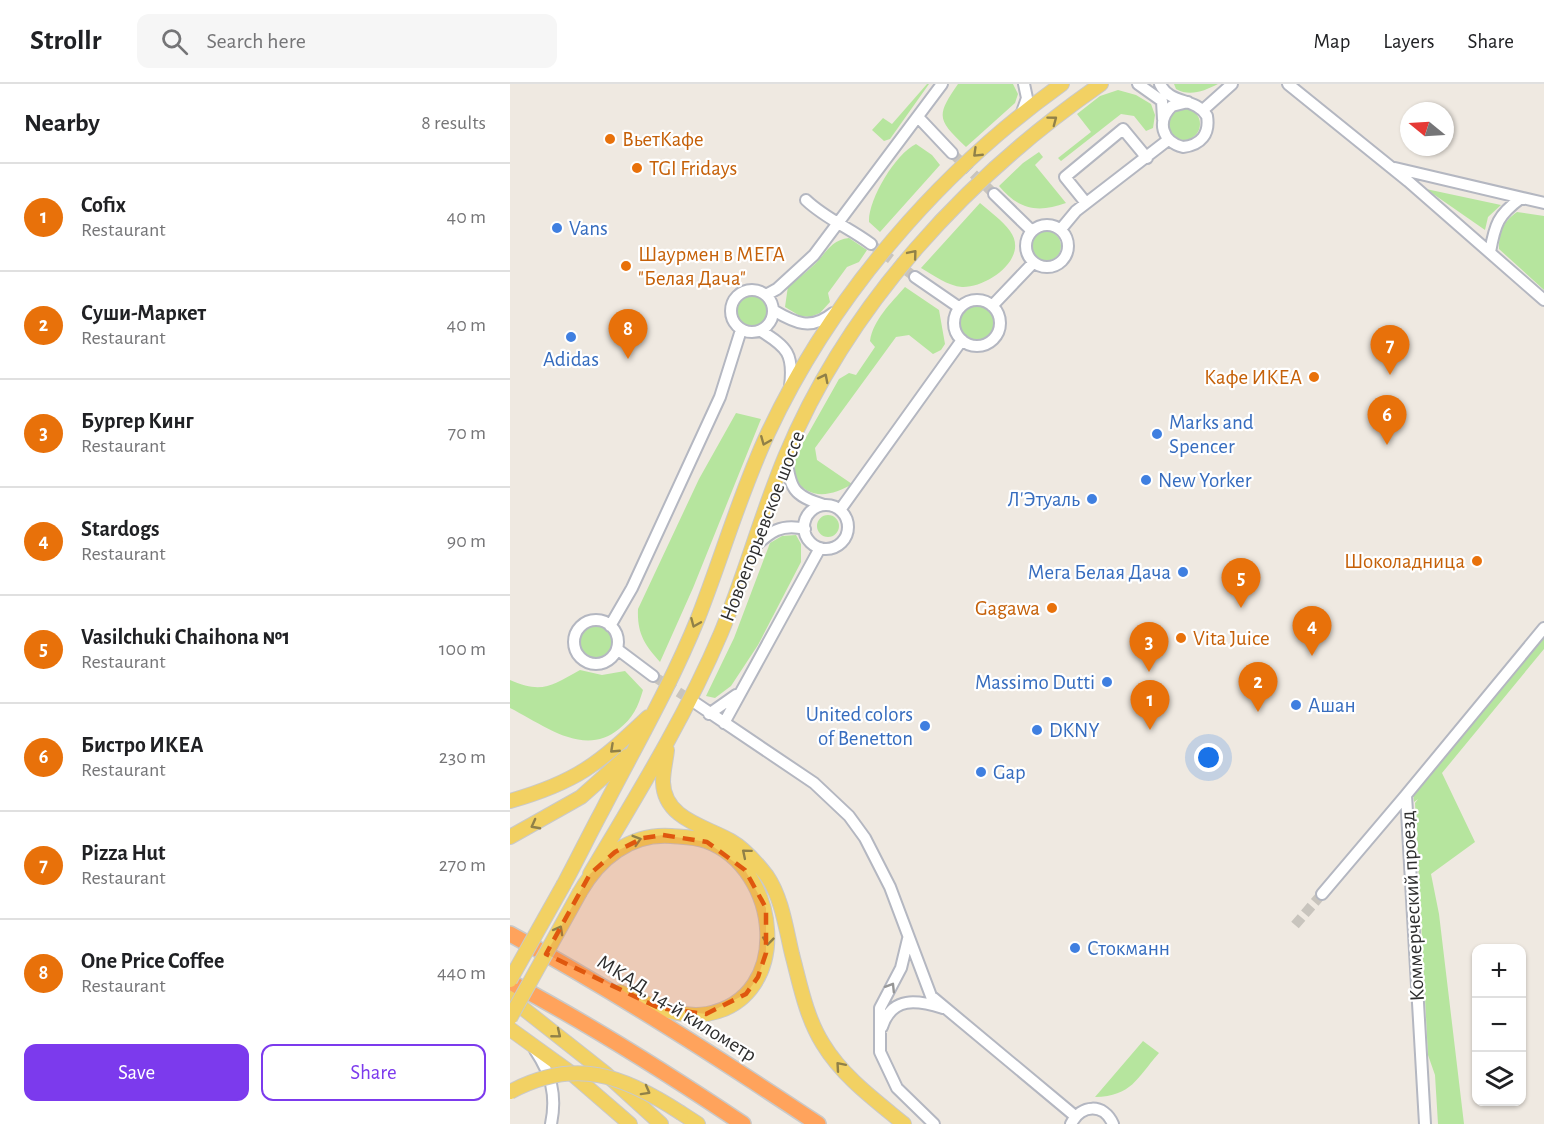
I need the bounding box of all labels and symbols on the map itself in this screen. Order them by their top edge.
north arrow [1400,102,1454,156]
one-way arrow [1047,116,1058,127]
place label: ВьетКафе [622,129,704,150]
marker: ВьетКафе [603,132,617,146]
one-way arrow [973,146,984,157]
place label: TGI Fridays [649,158,737,179]
marker: TGI Fridays [630,161,644,175]
place label: Vans [569,218,608,239]
marker: Vans [550,221,564,235]
place label: Шаурмен в МЕГА "Белая Дача" [638,244,785,289]
one-way arrow [906,250,917,261]
marker: Шаурмен в МЕГА "Белая Дача" [619,259,633,273]
pin: 8 [608,310,648,359]
pin: 7 [1370,326,1410,375]
marker: Adidas [564,330,578,344]
place label: Adidas [543,349,599,370]
place label: Кафе ИКЕА [1204,367,1302,388]
marker: Кафе ИКЕА [1307,370,1321,384]
one-way arrow [817,374,829,385]
pin: 6 [1368,396,1406,445]
place label: Marks and Spencer [1169,412,1254,457]
marker: Marks and Spencer [1150,427,1164,441]
street label: Новоегорьевское шоссе [716,428,809,624]
one-way arrow [760,434,772,445]
place label: New Yorker [1158,470,1252,491]
marker: New Yorker [1139,473,1153,487]
place label: Л'Этуаль [1007,489,1080,510]
marker: Л'Этуаль [1085,492,1099,506]
place label: Шоколадница [1344,551,1465,572]
marker: Шоколадница [1470,554,1484,568]
pin: 5 [1222,558,1260,608]
place label: Мега Белая Дача [1028,562,1171,583]
marker: Мега Белая Дача [1176,565,1190,579]
place label: Gagawa [975,598,1040,619]
marker: Gagawa [1045,601,1059,615]
pin: 4 [1292,606,1332,656]
one-way arrow [690,617,702,628]
pin: 3 [1130,622,1168,672]
place label: Vita Juice [1193,628,1270,649]
marker: Vita Juice [1174,631,1188,645]
pin: 2 [1238,662,1278,712]
place label: Massimo Dutti [975,672,1095,693]
marker: Massimo Dutti [1100,675,1114,689]
pin: 1 [1130,680,1170,730]
place label: Ашан [1308,695,1356,716]
marker: Ашан [1289,698,1303,712]
place label: United colors of Benetton [806,704,913,749]
marker: United colors of Benetton [918,719,932,733]
place label: DKNY [1049,720,1099,741]
marker: DKNY [1030,723,1044,737]
one-way arrow [610,742,621,753]
your location [1194,743,1223,772]
place label: Gap [993,762,1026,783]
marker: Gap [974,765,988,779]
street label: Коммерческий проезд [1397,810,1428,1002]
one-way arrow [530,817,541,829]
one-way arrow [631,835,642,847]
one-way arrow [742,849,753,860]
one-way arrow [552,926,563,936]
one-way arrow [762,936,774,945]
place label: Стокманн [1087,938,1170,959]
marker: Стокманн [1068,941,1082,955]
street label: МКАД, 14-й километр [593,951,760,1066]
one-way arrow [883,983,895,993]
one-way arrow [550,1026,561,1037]
one-way arrow [836,1062,847,1073]
one-way arrow [640,1083,650,1095]

